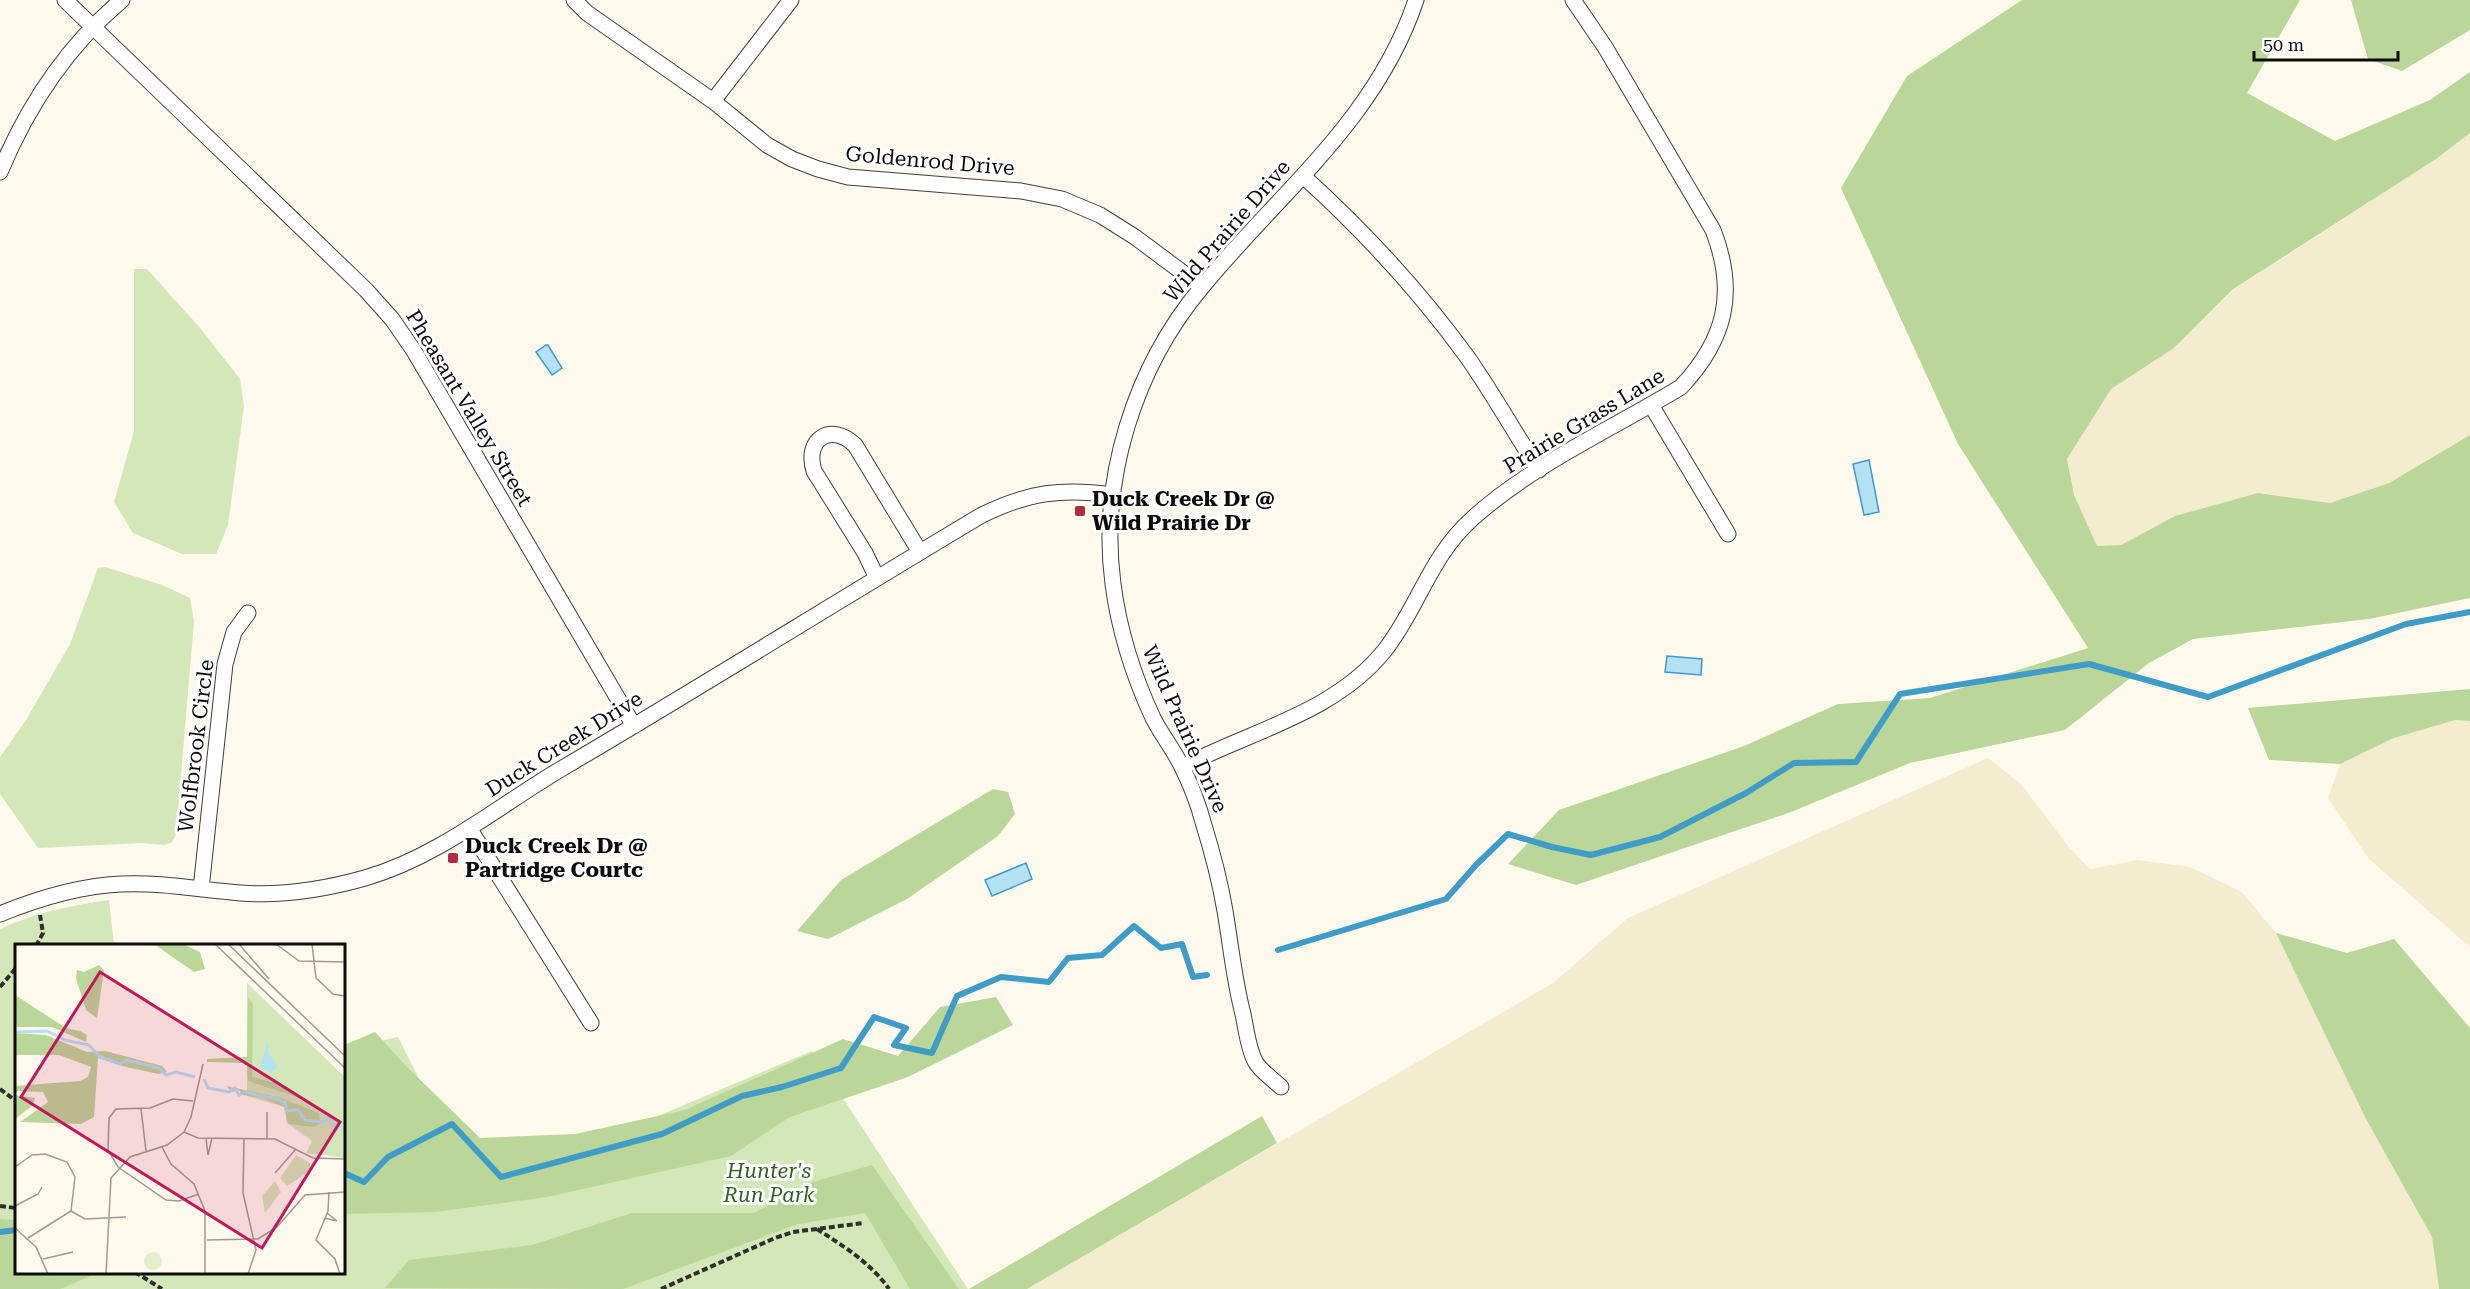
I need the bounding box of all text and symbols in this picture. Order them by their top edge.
scale bar [2254,24,2398,62]
text: 50 m [2263,34,2304,55]
street label: Goldenrod Drive [844,142,1016,180]
street label: Wild Prairie Drive [1159,155,1295,307]
street label: Pheasant Valley Street [401,306,537,511]
street label: Prairie Grass Lane [1499,364,1669,478]
place label: Duck Creek Dr @ Wild Prairie Dr [1092,487,1275,535]
marker: Duck Creek Dr @ Wild Prairie Dr [1073,504,1087,518]
street label: Wild Prairie Drive [1137,642,1233,816]
street label: Wolfbrook Circle [173,658,219,834]
street label: Duck Creek Drive [481,686,647,802]
place label: Duck Creek Dr @ Partridge Courtc [465,834,648,882]
marker: Duck Creek Dr @ Partridge Courtc [446,851,460,865]
inset map [15,944,345,1274]
park label: Hunter's Run Park [722,1159,815,1207]

